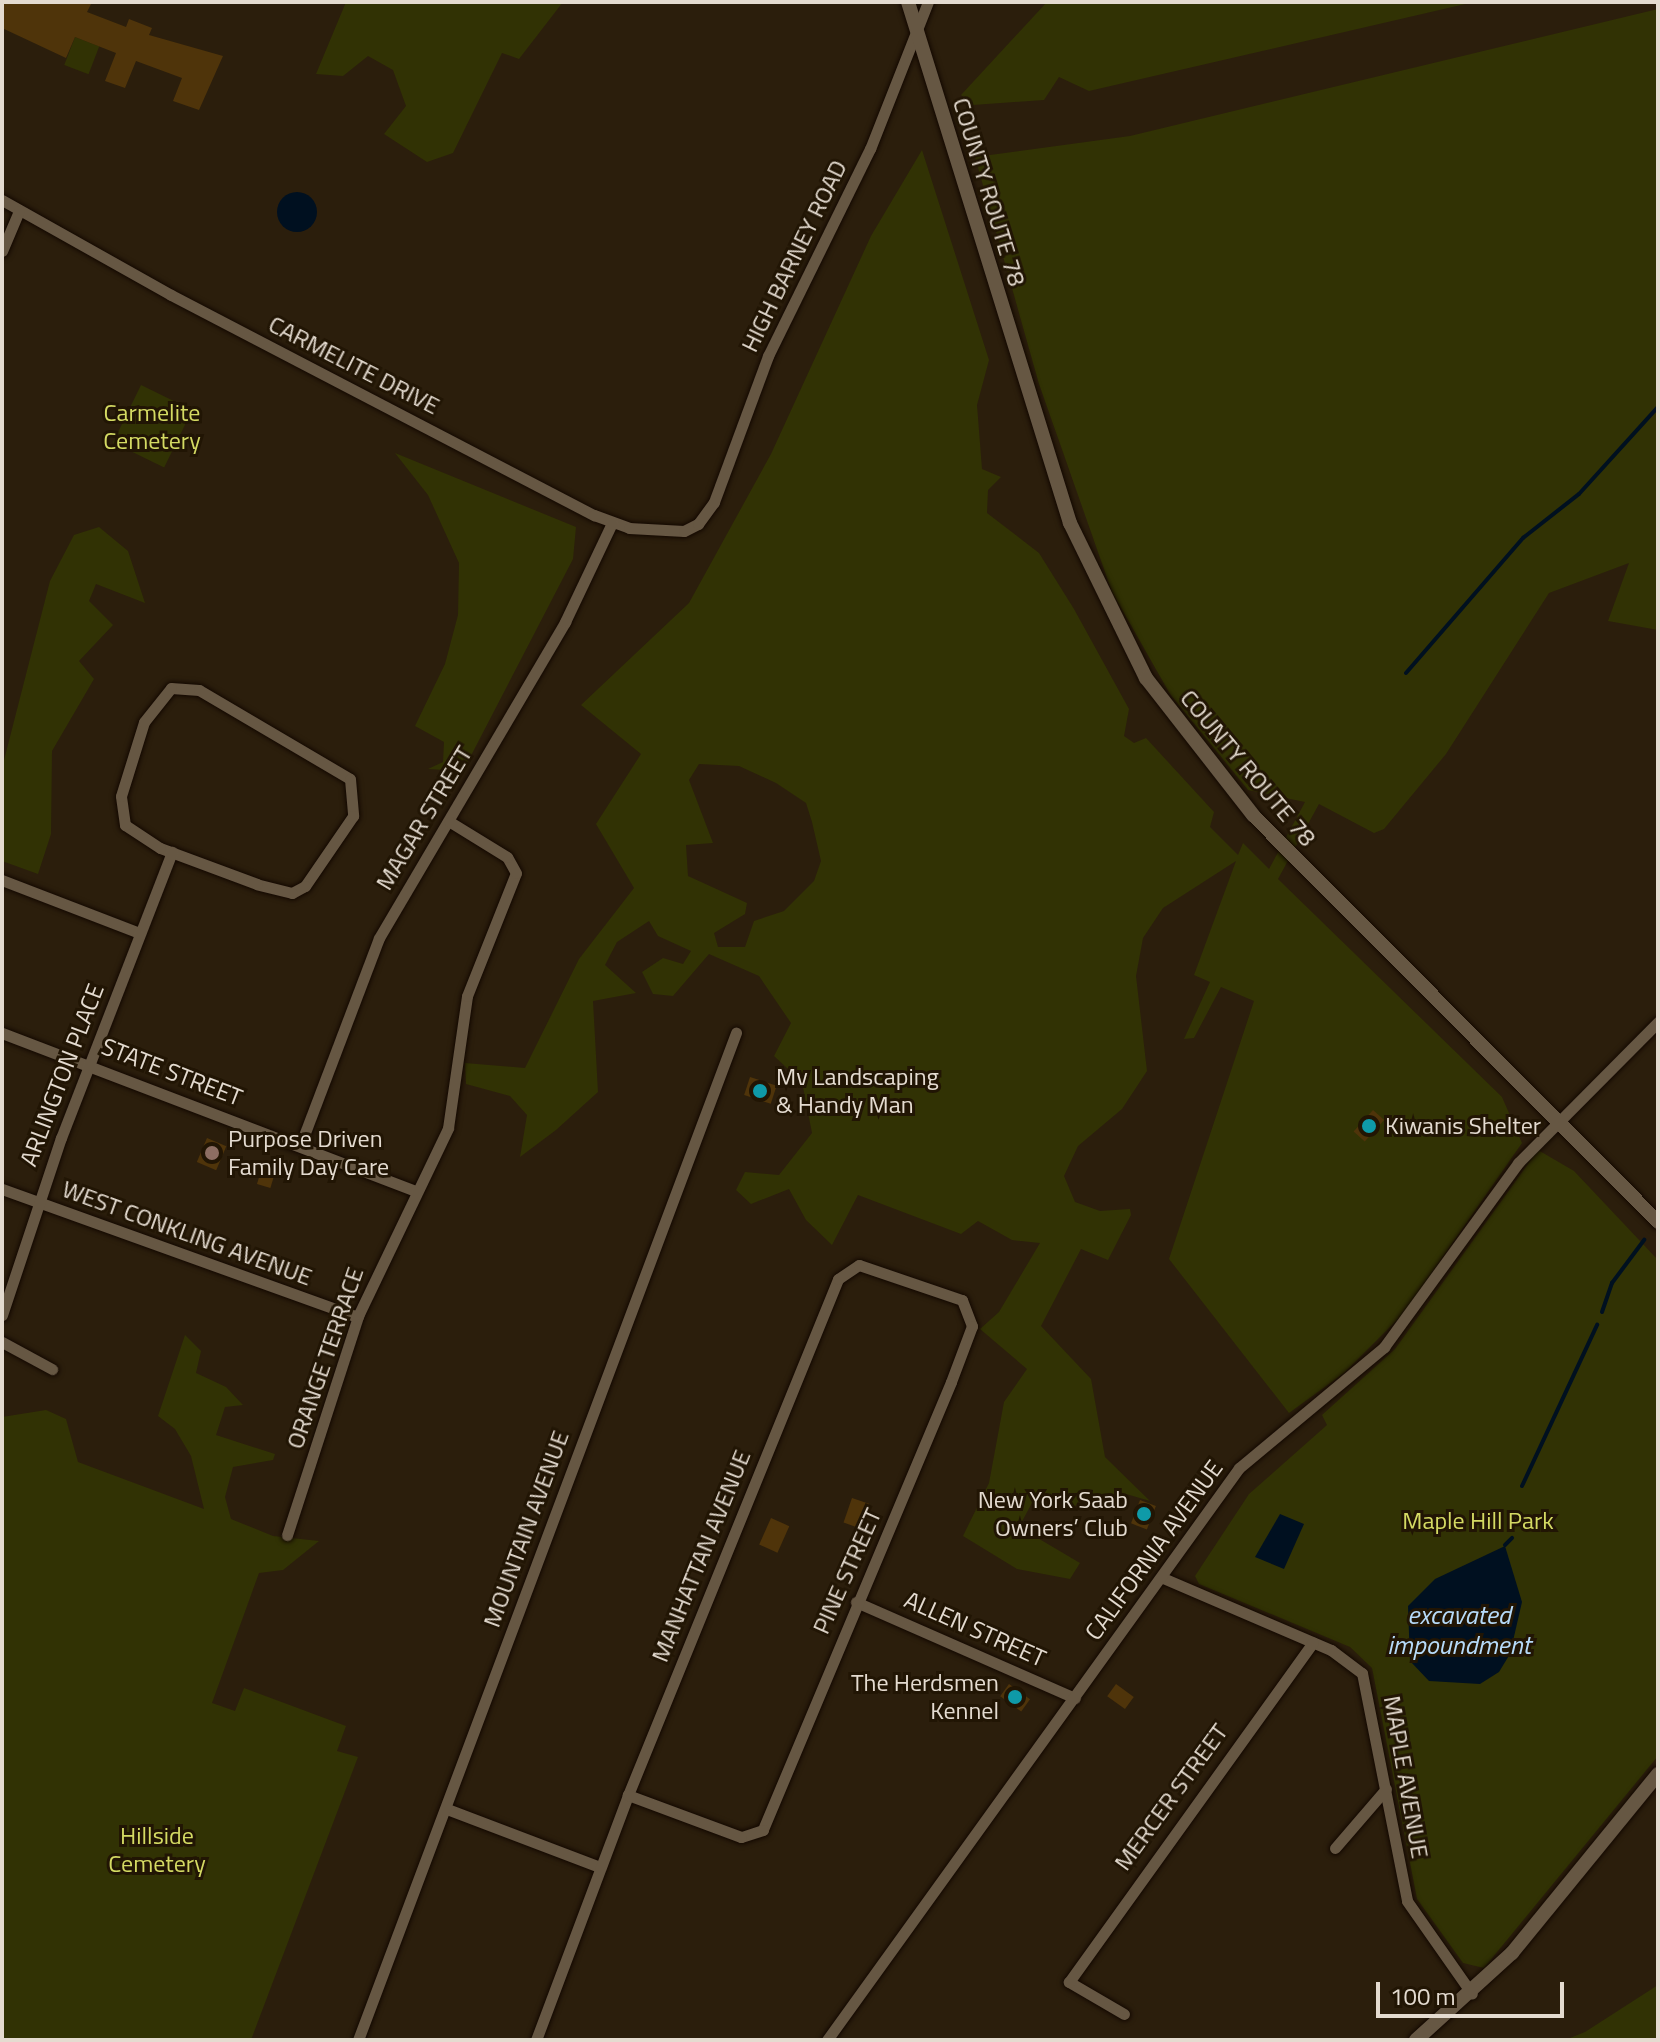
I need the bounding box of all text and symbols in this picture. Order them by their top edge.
street label: COUNTY ROUTE 78 [947,94,1031,290]
street label: HIGH BARNEY ROAD [735,155,853,357]
street label: CARMELITE DRIVE [264,310,444,420]
park label: Carmelite Cemetery [103,399,201,455]
street label: COUNTY ROUTE 78 [1174,684,1322,852]
street label: MAGAR STREET [370,741,478,895]
street label: ARLINGTON PLACE [14,980,110,1170]
street label: STATE STREET [98,1032,246,1112]
place label: Mv Landscaping & Handy Man [776,1063,939,1119]
marker: Mv Landscaping & Handy Man [751,1082,769,1100]
place label: Kiwanis Shelter [1385,1112,1541,1140]
marker: Kiwanis Shelter [1360,1117,1378,1135]
place label: Purpose Driven Family Day Care [228,1125,389,1181]
marker: Purpose Driven Family Day Care [203,1144,221,1162]
street label: WEST CONKLING AVENUE [58,1174,316,1292]
street label: ORANGE TERRACE [280,1264,370,1452]
street label: MOUNTAIN AVENUE [477,1427,575,1631]
street label: MANHATTAN AVENUE [645,1446,757,1666]
street label: CALIFORNIA AVENUE [1079,1454,1229,1646]
place label: New York Saab Owners’ Club [978,1486,1128,1542]
street label: PINE STREET [806,1504,888,1638]
marker: New York Saab Owners’ Club [1135,1505,1153,1523]
park label: Maple Hill Park [1402,1507,1554,1535]
street label: ALLEN STREET [900,1585,1050,1673]
water label: excavated impoundment [1387,1599,1531,1660]
place label: The Herdsmen Kennel [851,1669,999,1725]
marker: The Herdsmen Kennel [1006,1688,1024,1706]
street label: MAPLE AVENUE [1378,1693,1434,1861]
street label: MERCER STREET [1108,1718,1234,1876]
park label: Hillside Cemetery [108,1822,206,1878]
scale bar [1380,1966,1568,2016]
text: 100 m [1390,1978,1456,2014]

